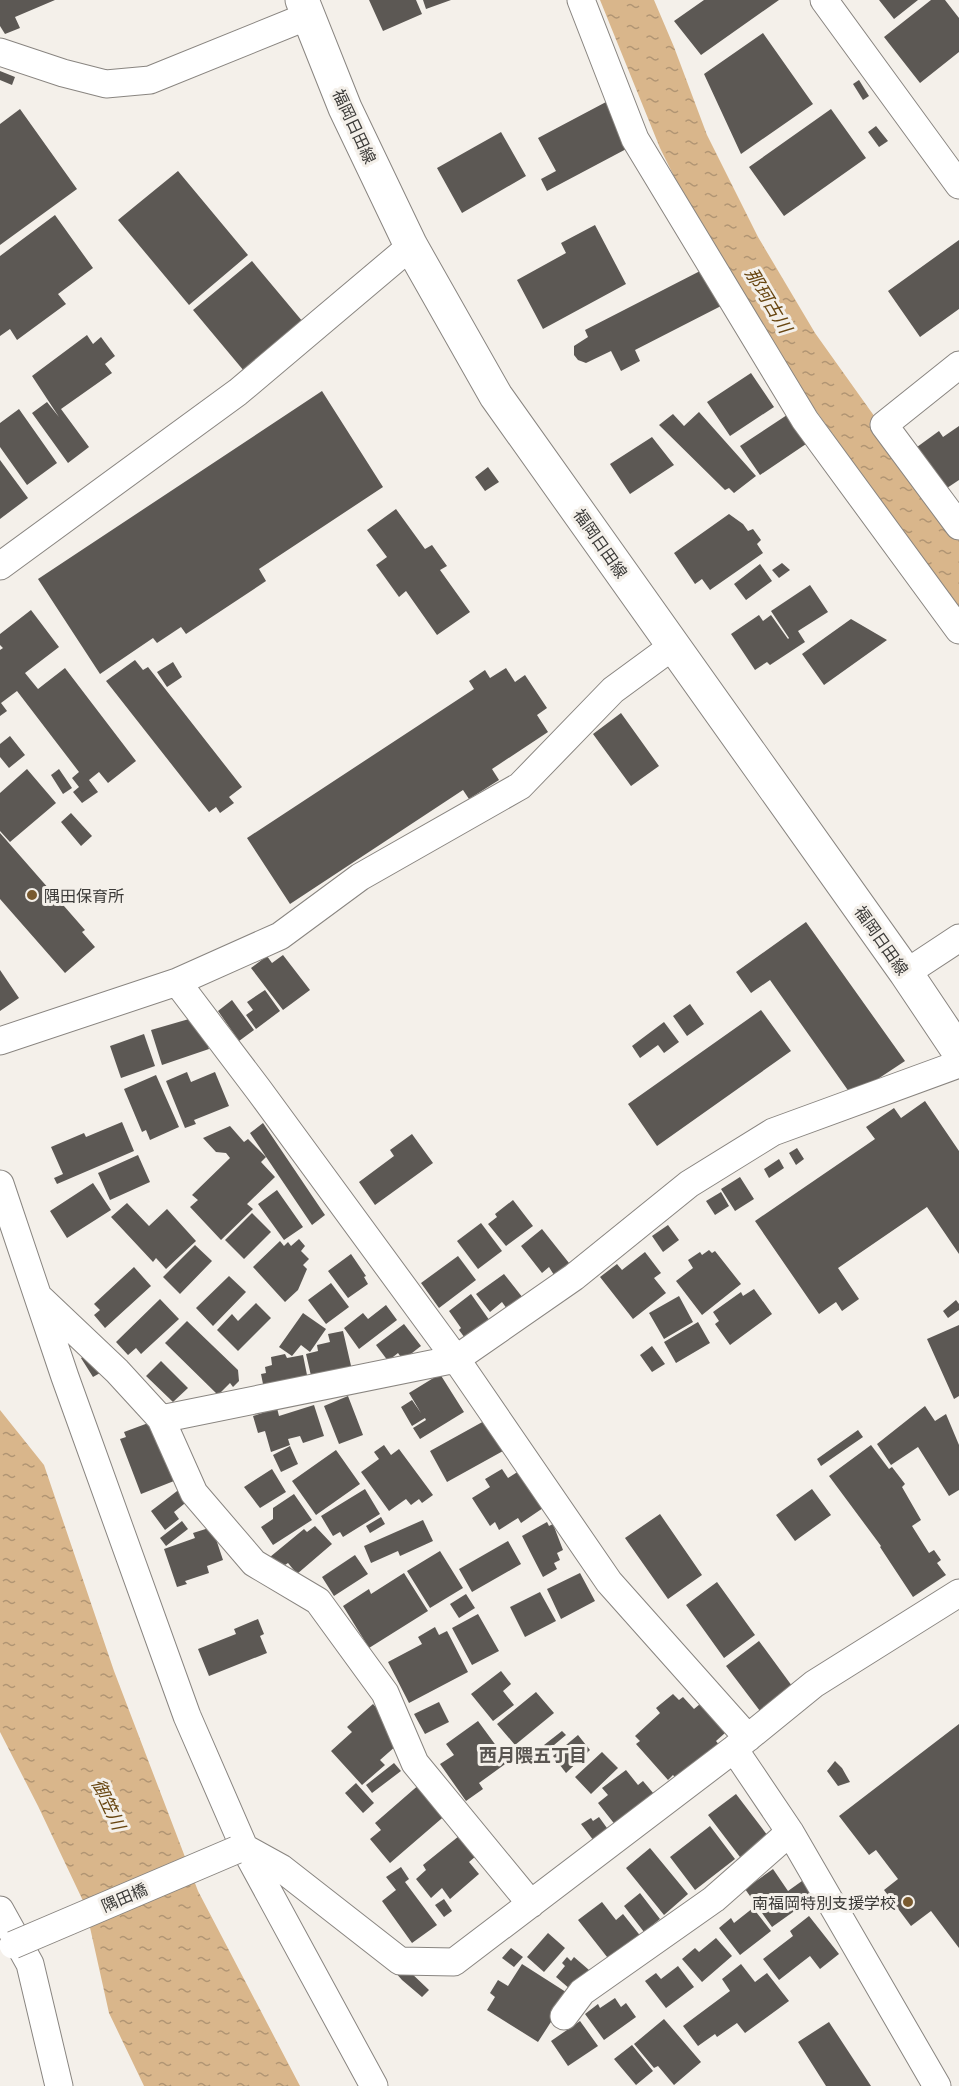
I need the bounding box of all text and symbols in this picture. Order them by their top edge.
street label: 福岡日田線 [329,85,381,167]
water label: 那珂古川 [740,263,799,339]
street label: 福岡日田線 [569,504,633,582]
place label: 隅田保育所 [44,885,124,906]
marker: 隅田保育所 [25,888,39,902]
street label: 福岡日田線 [850,901,914,979]
district label: 西月隈五丁目 [479,1743,587,1767]
water label: 御笠川 [87,1774,132,1835]
street label: 隅田橋 [98,1878,150,1916]
place label: 南福岡特別支援学校 [752,1892,896,1913]
marker: 南福岡特別支援学校 [901,1895,915,1909]

